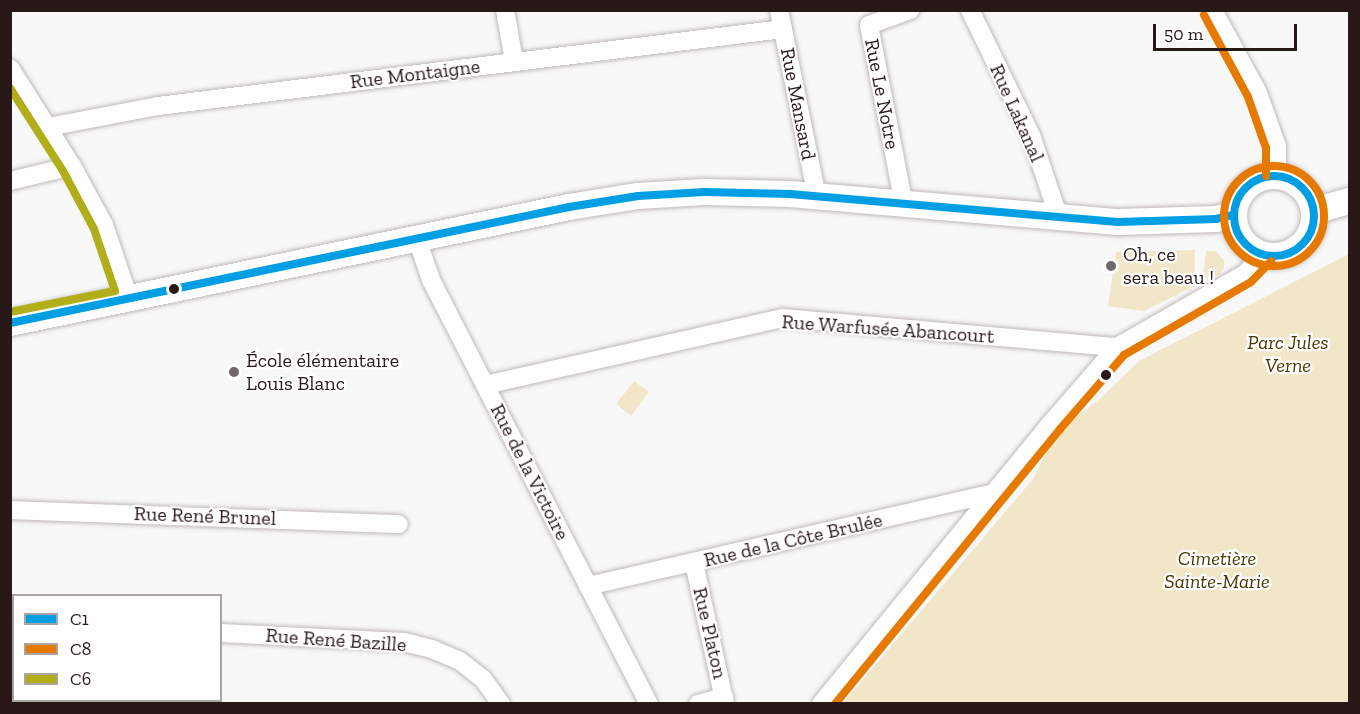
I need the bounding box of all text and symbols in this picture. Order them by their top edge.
scale bar [1156,12,1300,50]
text: 50 m [1164,23,1203,45]
street label: Rue Le Notre [860,37,904,151]
street label: Rue Mansard [775,46,821,162]
street label: Rue Montaigne [349,54,481,94]
street label: Rue Lakanal [985,60,1049,166]
place label: Oh, ce sera beau ! [1123,243,1214,290]
marker: Oh, ce sera beau ! [1104,259,1118,273]
unlabelled marker [168,283,180,295]
street label: Rue Warfusée Abancourt [780,310,996,348]
park label: Parc Jules Verne [1247,330,1329,377]
place label: École élémentaire Louis Blanc [246,348,399,395]
marker: École élémentaire Louis Blanc [227,365,241,379]
unlabelled marker [1100,369,1112,381]
street label: Rue de la Victoire [485,400,575,544]
street label: Rue René Brunel [133,502,277,530]
street label: Rue de la Côte Brulée [701,508,885,572]
park label: Cimetière Sainte-Marie [1164,547,1270,594]
street label: Rue Platon [688,585,732,681]
legend [12,594,222,702]
text: C1 [70,608,89,630]
street label: Rue René Bazille [265,623,407,657]
text: C8 [70,638,91,660]
text: C6 [70,668,91,690]

